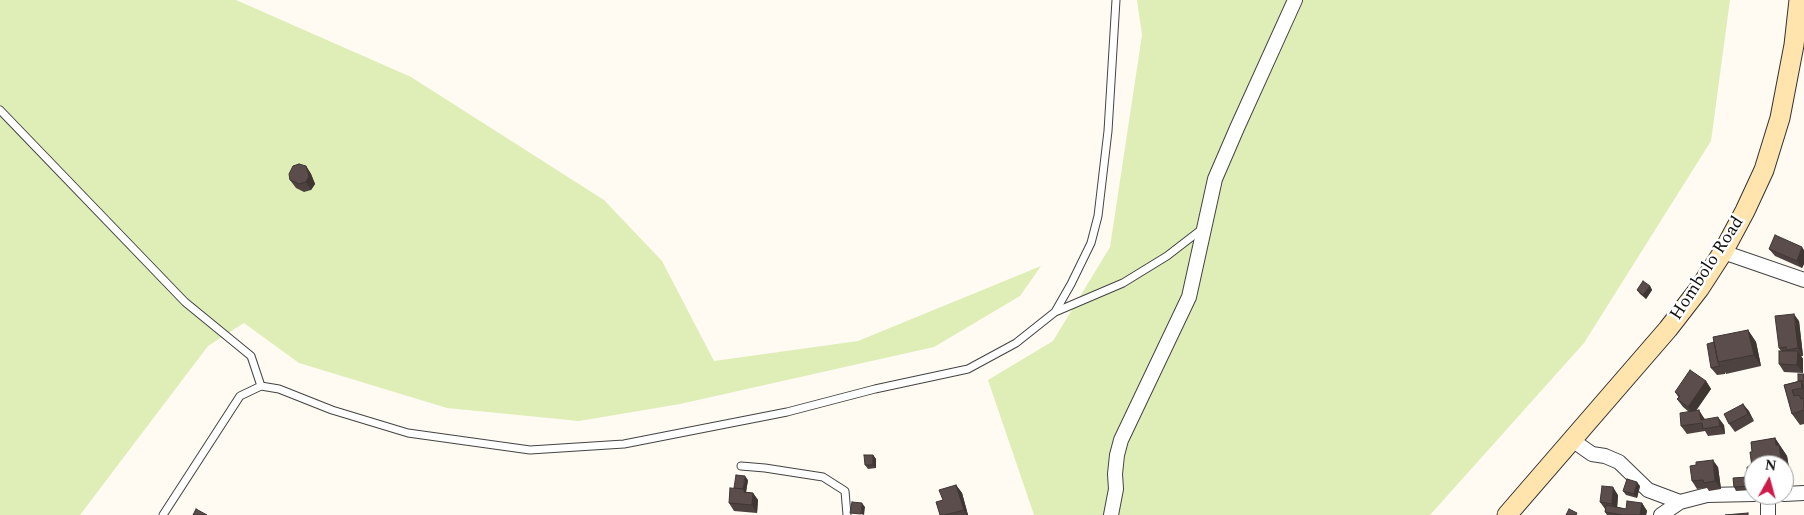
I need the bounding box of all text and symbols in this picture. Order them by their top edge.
street label: Hombolo Road [1666,213,1750,325]
text: N [1764,454,1778,477]
north arrow [1744,455,1794,505]

